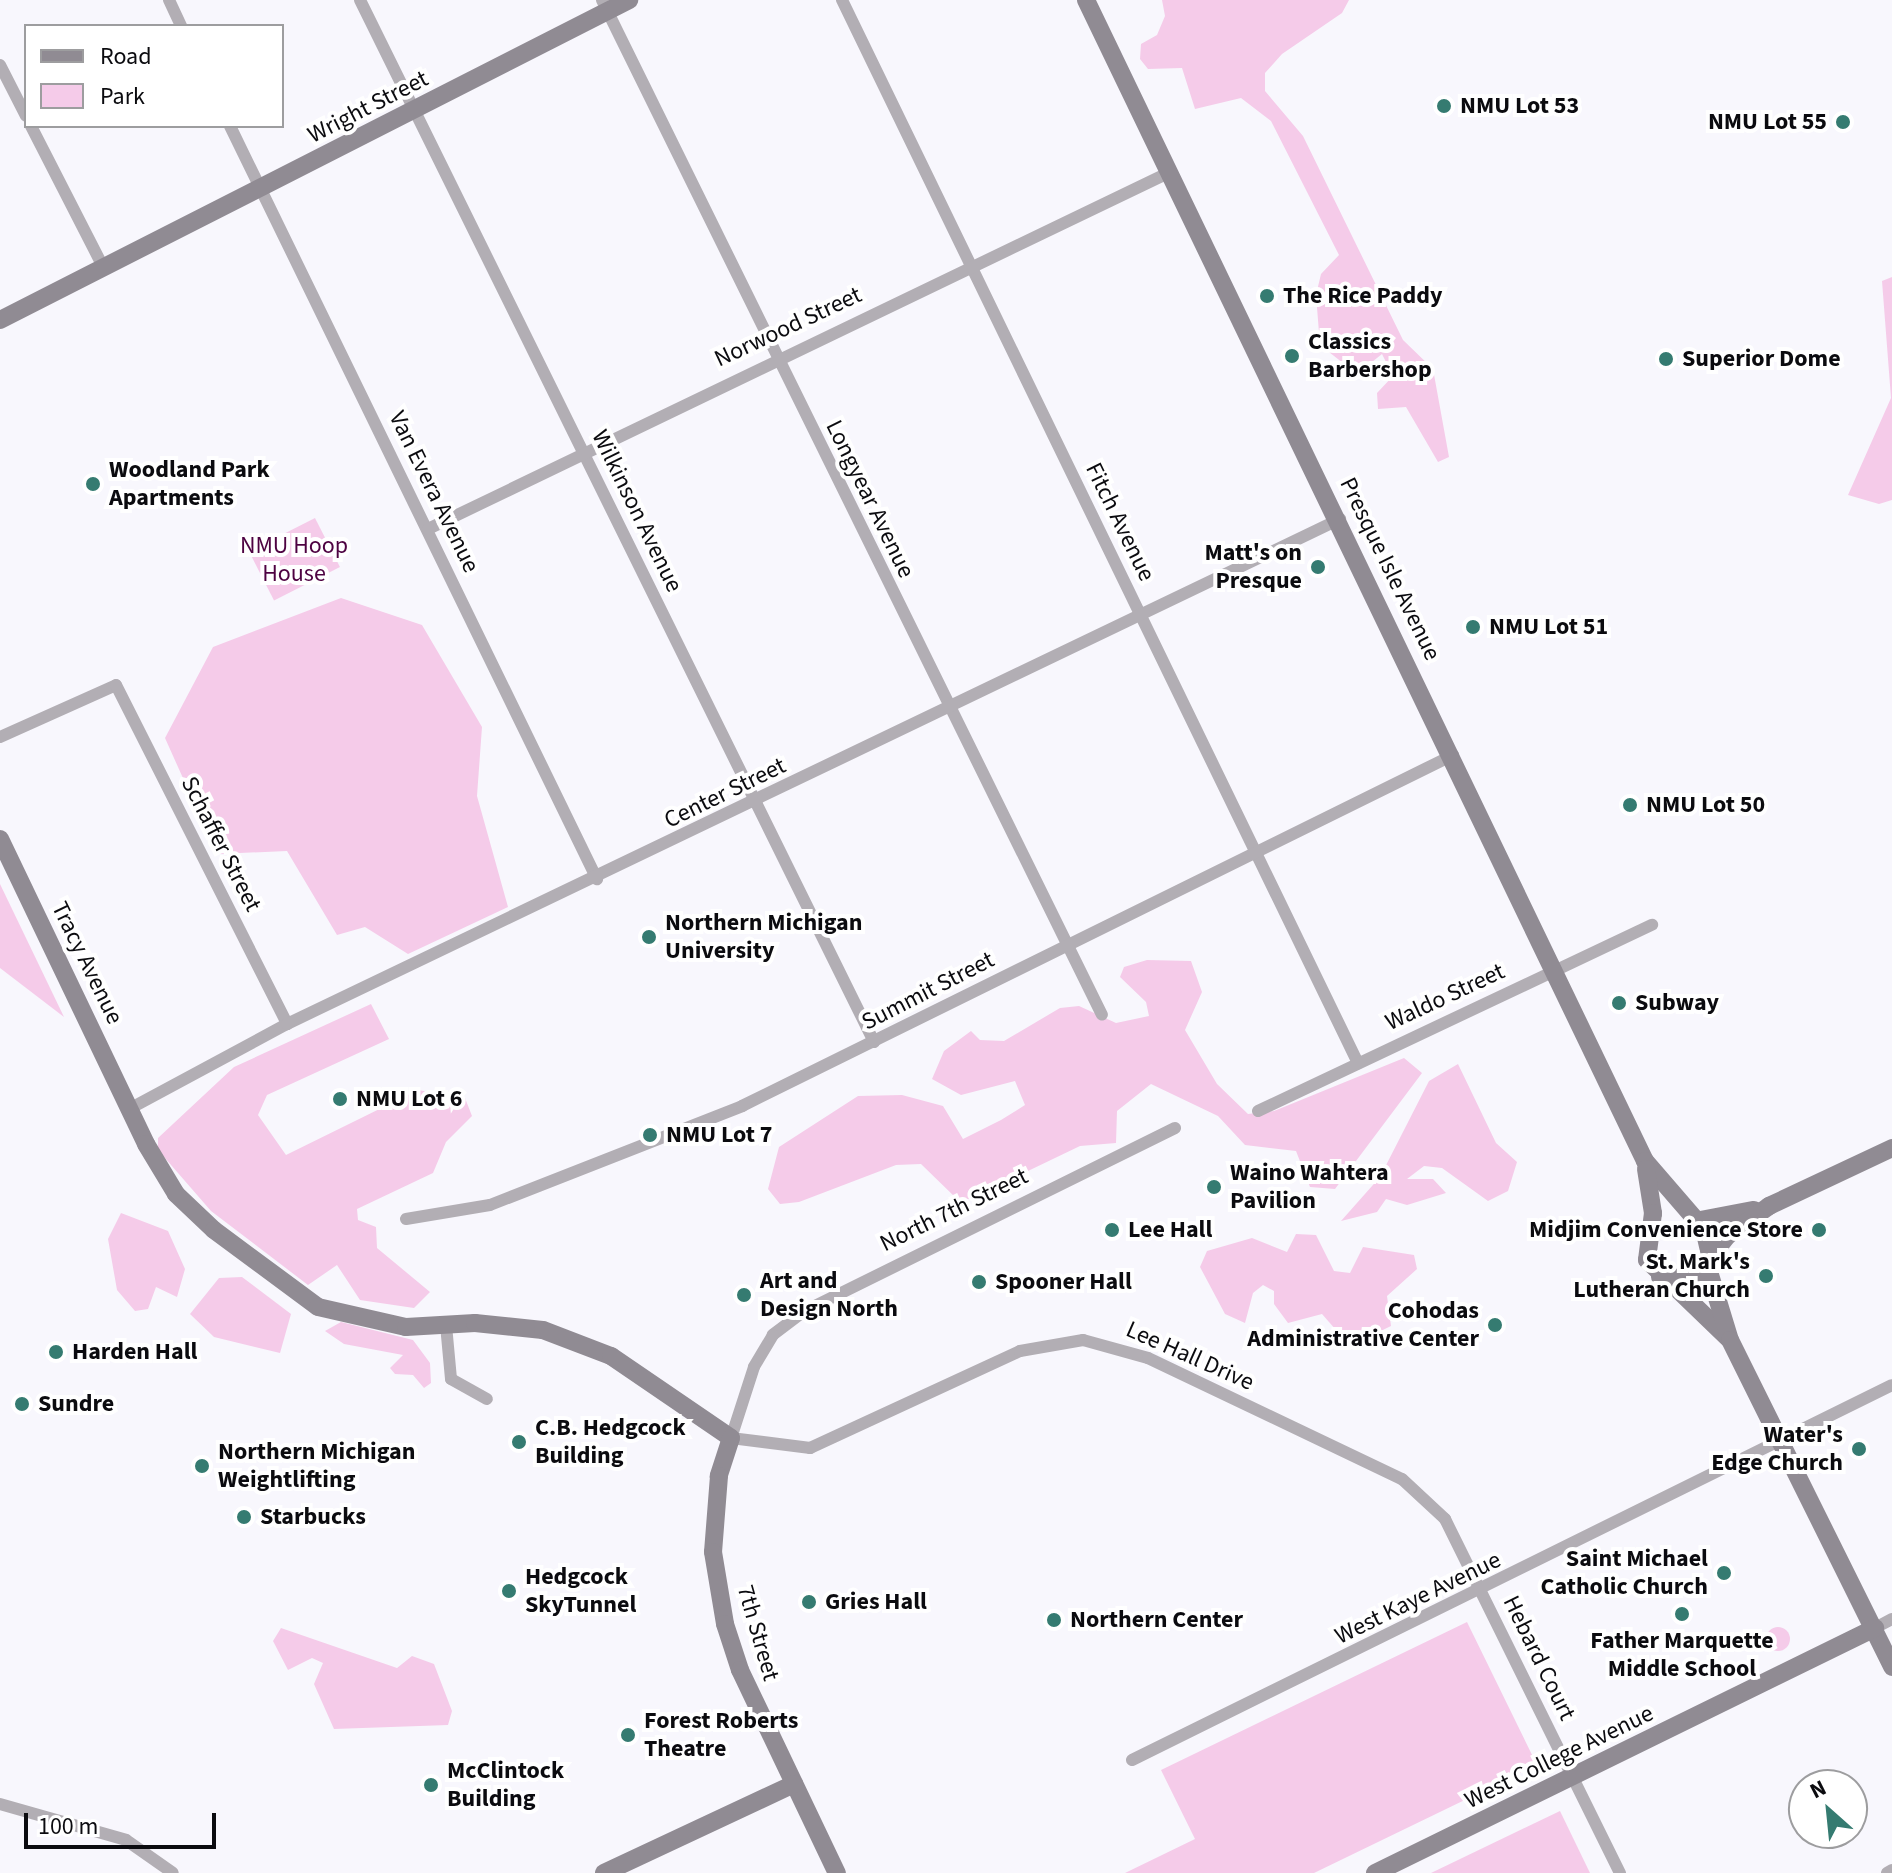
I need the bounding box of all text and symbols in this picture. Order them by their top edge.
legend [24,24,284,128]
text: Road [100,39,152,74]
street label: Wright Street [303,64,433,150]
text: Park [100,79,145,114]
place label: NMU Lot 53 [1460,92,1579,120]
marker: NMU Lot 53 [1435,97,1453,115]
place label: NMU Lot 55 [1708,108,1827,136]
marker: NMU Lot 55 [1834,113,1852,131]
street label: Norwood Street [710,280,866,374]
place label: The Rice Paddy [1283,282,1443,310]
marker: The Rice Paddy [1258,287,1276,305]
place label: Classics Barbershop [1308,328,1432,384]
place label: Superior Dome [1682,345,1841,373]
marker: Classics Barbershop [1283,347,1301,365]
marker: Superior Dome [1657,350,1675,368]
street label: Van Evera Avenue [383,407,485,577]
street label: Longyear Avenue [819,415,921,583]
street label: Wilkinson Avenue [585,425,689,597]
place label: Woodland Park Apartments [109,456,270,512]
street label: Fitch Avenue [1079,458,1161,586]
street label: Presque Isle Avenue [1333,473,1447,665]
marker: Woodland Park Apartments [84,475,102,493]
park label: NMU Hoop House [240,532,348,588]
place label: Matt's on Presque [1204,539,1302,595]
marker: Matt's on Presque [1309,558,1327,576]
place label: NMU Lot 51 [1489,613,1608,641]
marker: NMU Lot 51 [1464,618,1482,636]
street label: Center Street [660,751,790,835]
street label: Schaffer Street [175,772,267,916]
place label: NMU Lot 50 [1646,791,1765,819]
marker: NMU Lot 50 [1621,796,1639,814]
street label: Tracy Avenue [45,897,129,1029]
place label: Northern Michigan University [665,909,862,965]
marker: Northern Michigan University [640,928,658,946]
street label: Summit Street [857,945,999,1037]
street label: Waldo Street [1381,957,1509,1037]
place label: Subway [1635,989,1719,1017]
marker: Subway [1610,994,1628,1012]
place label: NMU Lot 6 [356,1085,462,1113]
marker: NMU Lot 6 [331,1090,349,1108]
place label: NMU Lot 7 [666,1121,772,1149]
marker: NMU Lot 7 [641,1126,659,1144]
place label: Waino Wahtera Pavilion [1230,1159,1389,1215]
street label: North 7th Street [875,1162,1033,1258]
marker: Waino Wahtera Pavilion [1205,1178,1223,1196]
place label: Lee Hall [1128,1216,1212,1244]
place label: Midjim Convenience Store [1529,1216,1803,1244]
marker: Lee Hall [1103,1221,1121,1239]
marker: Midjim Convenience Store [1810,1221,1828,1239]
place label: St. Mark's Lutheran Church [1573,1248,1750,1304]
place label: Art and Design North [760,1267,898,1323]
marker: St. Mark's Lutheran Church [1757,1267,1775,1285]
place label: Spooner Hall [995,1268,1132,1296]
marker: Spooner Hall [970,1273,988,1291]
marker: Art and Design North [735,1286,753,1304]
place label: Cohodas Administrative Center [1247,1297,1479,1353]
street label: Lee Hall Drive [1122,1315,1258,1397]
marker: Cohodas Administrative Center [1486,1316,1504,1334]
place label: Harden Hall [72,1338,197,1366]
marker: Harden Hall [47,1343,65,1361]
place label: Sundre [38,1390,114,1418]
marker: Sundre [13,1395,31,1413]
place label: C.B. Hedgcock Building [535,1414,686,1470]
place label: Water's Edge Church [1711,1421,1843,1477]
marker: C.B. Hedgcock Building [510,1433,528,1451]
place label: Northern Michigan Weightlifting [218,1438,415,1494]
marker: Water's Edge Church [1850,1440,1868,1458]
marker: Northern Michigan Weightlifting [193,1457,211,1475]
place label: Starbucks [260,1503,366,1531]
marker: Starbucks [235,1508,253,1526]
street label: West Kaye Avenue [1330,1545,1506,1651]
place label: Saint Michael Catholic Church [1541,1545,1708,1601]
place label: Hedgcock SkyTunnel [525,1563,636,1619]
marker: Saint Michael Catholic Church [1715,1564,1733,1582]
marker: Hedgcock SkyTunnel [500,1582,518,1600]
street label: 7th Street [731,1582,785,1684]
place label: Gries Hall [825,1588,927,1616]
street label: Hebard Court [1496,1591,1582,1725]
marker: Gries Hall [800,1593,818,1611]
marker: Father Marquette Middle School [1673,1605,1691,1623]
place label: Northern Center [1070,1606,1243,1634]
marker: Northern Center [1045,1611,1063,1629]
place label: Father Marquette Middle School [1590,1627,1774,1683]
street label: West College Avenue [1460,1699,1658,1815]
place label: Forest Roberts Theatre [644,1707,798,1763]
marker: Forest Roberts Theatre [619,1726,637,1744]
place label: McClintock Building [447,1757,564,1813]
north arrow [1788,1769,1868,1849]
text: N [1804,1772,1832,1807]
marker: McClintock Building [422,1776,440,1794]
scale bar [28,1797,220,1847]
text: 100 m [38,1809,98,1844]

